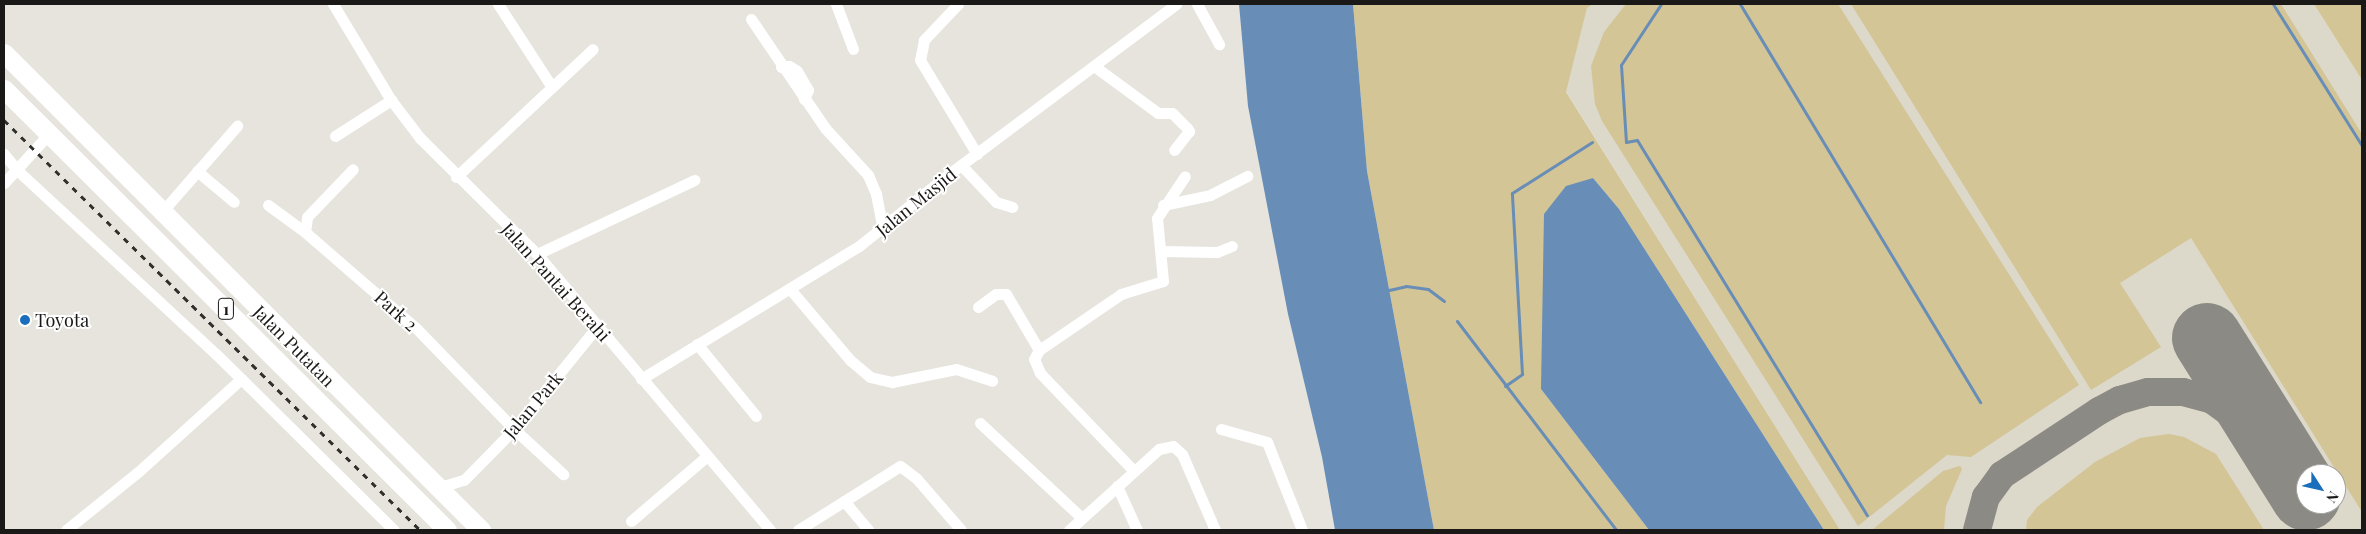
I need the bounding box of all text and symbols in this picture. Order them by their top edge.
street label: Jalan Masjid [872,163,960,241]
street label: Jalan Pantai Berahi [497,218,615,346]
street label: Park 2 [370,286,422,336]
road number: 1 [217,296,235,322]
street label: Jalan Putatan [249,301,339,391]
place label: Toyota [35,309,89,331]
marker: Toyota [19,314,31,326]
street label: Jalan Park [499,367,567,443]
north arrow [2296,464,2346,514]
text: N [2322,488,2344,507]

